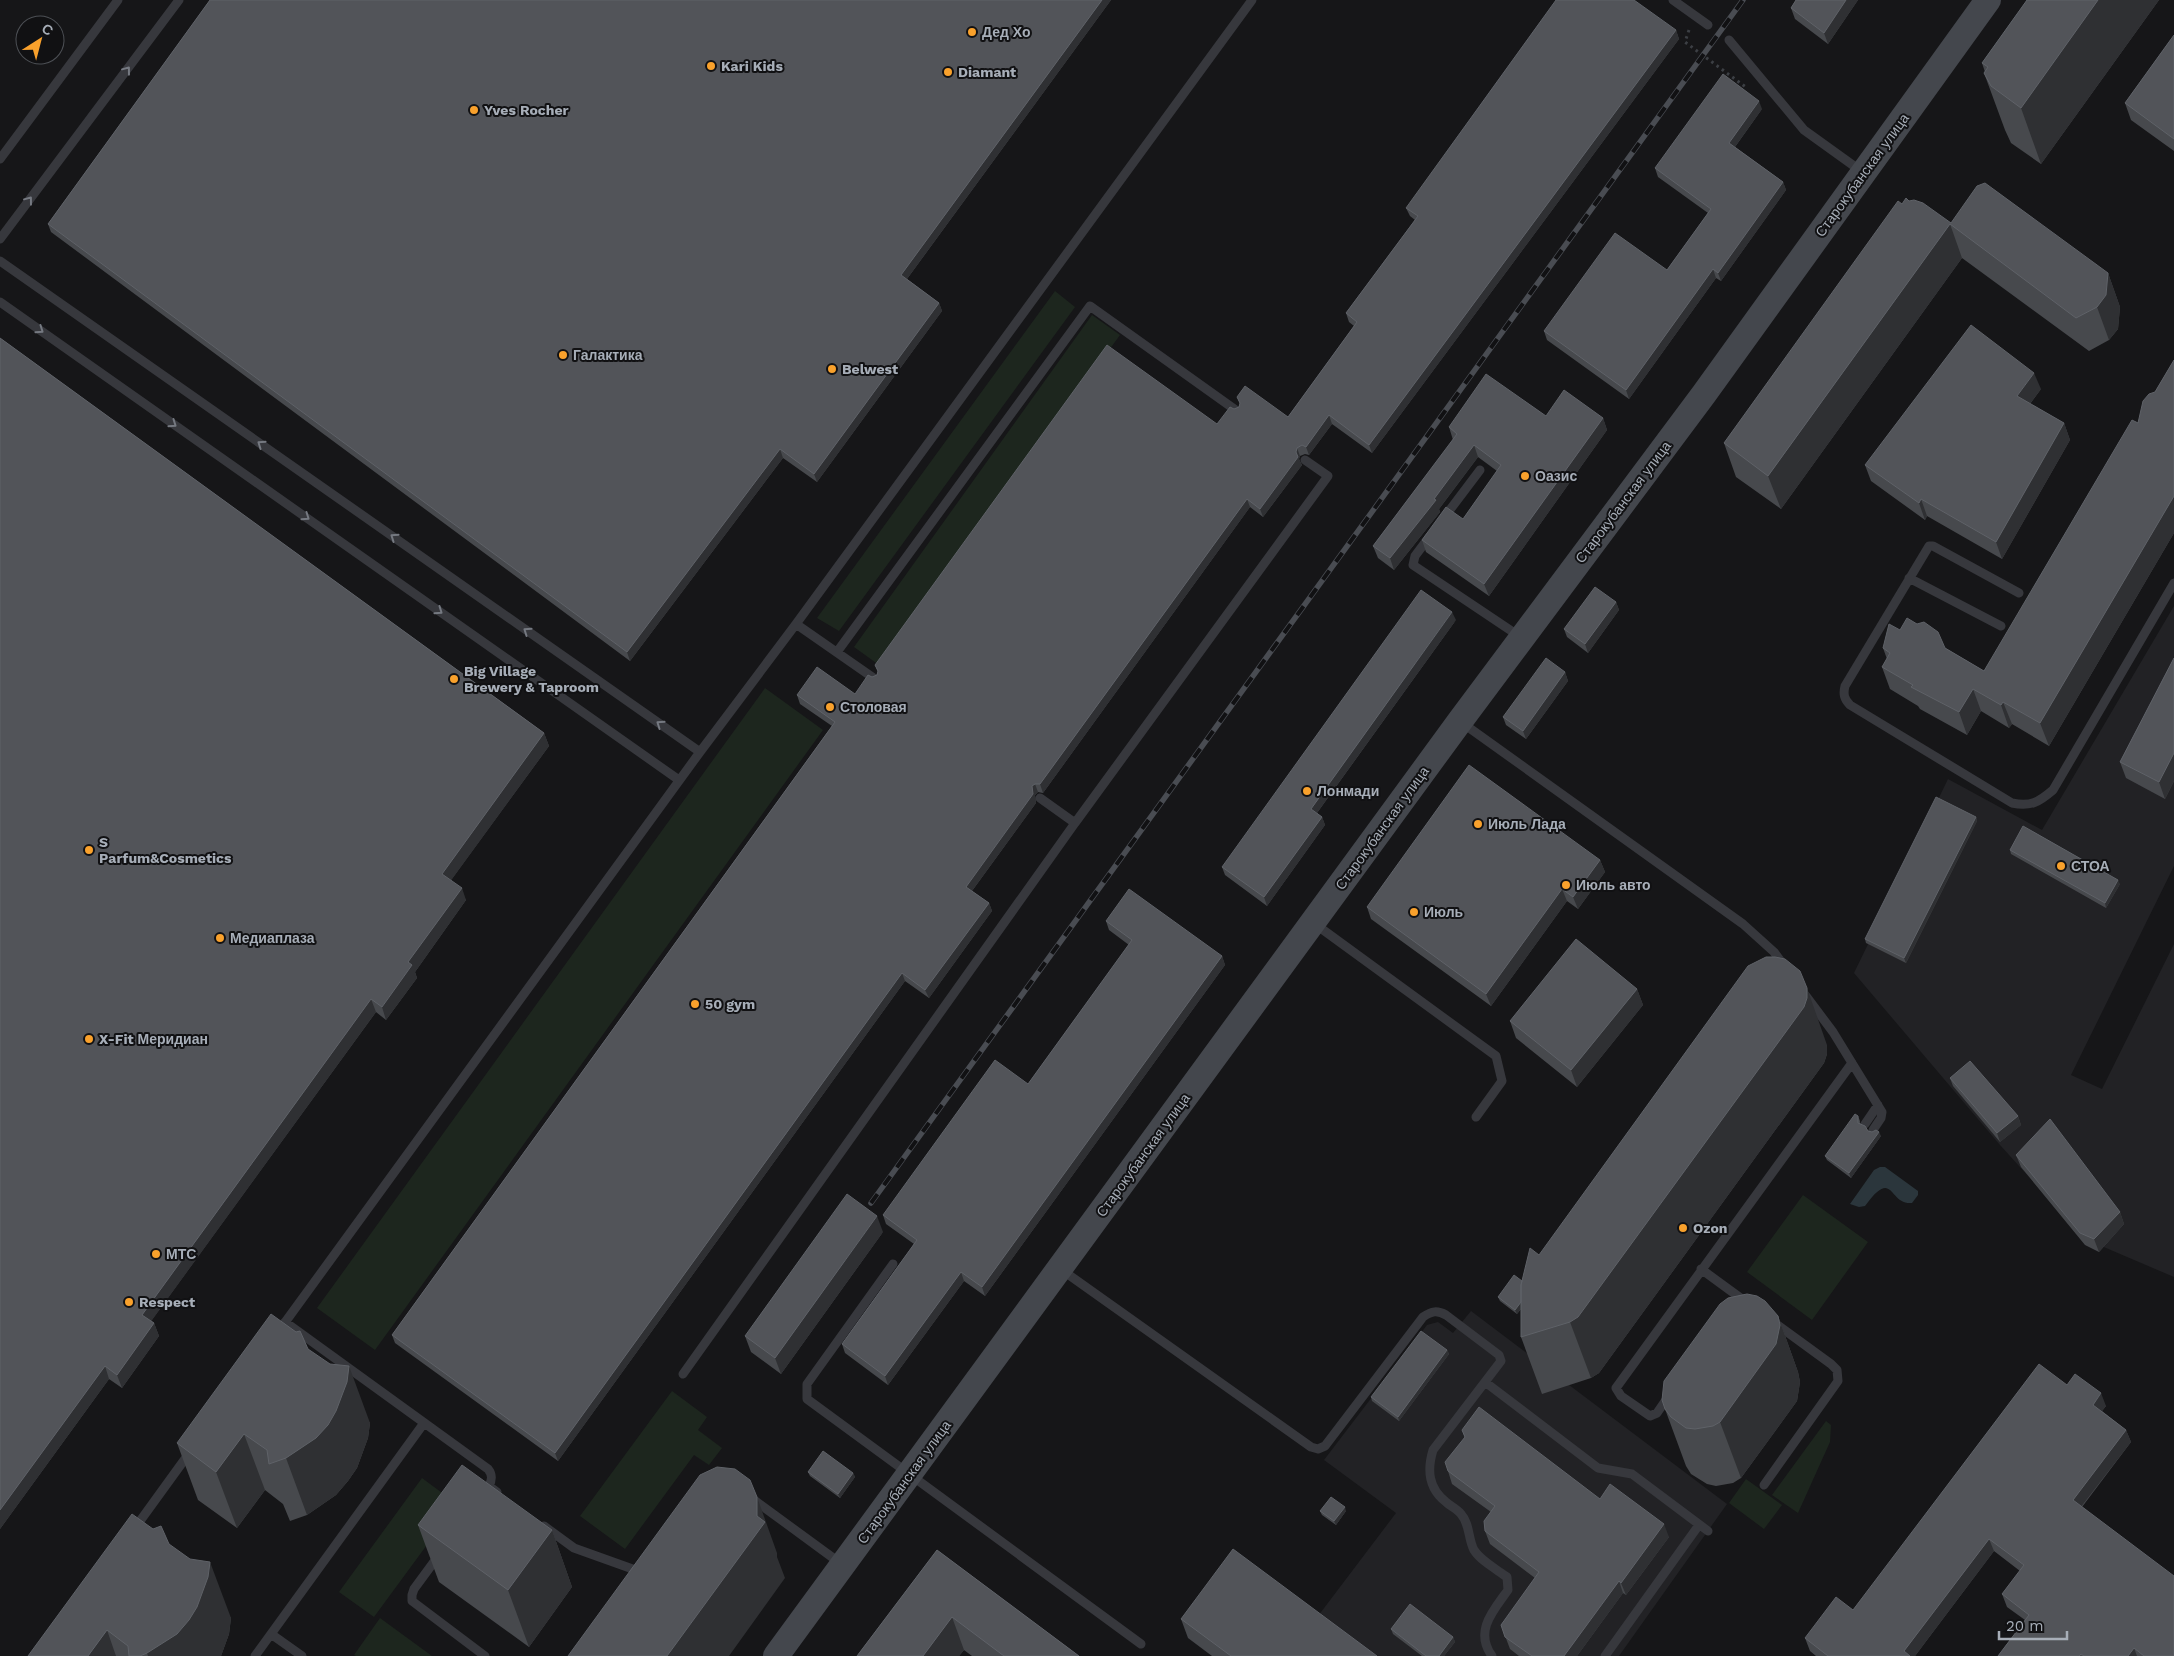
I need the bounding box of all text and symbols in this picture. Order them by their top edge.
north arrow [15,15,65,65]
text: С [39,20,56,39]
place label: Дед Хо [982,24,1031,40]
marker: Дед Хо [966,26,978,38]
place label: Kari Kids [721,58,783,74]
marker: Kari Kids [705,60,717,72]
place label: Diamant [958,64,1016,80]
one-way arrow [121,66,130,76]
marker: Diamant [942,66,954,78]
place label: Yves Rocher [484,102,569,118]
marker: Yves Rocher [468,104,480,116]
street label: Старокубанская улица [1812,110,1912,240]
one-way arrow [24,197,32,206]
one-way arrow [34,324,44,333]
place label: Галактика [573,347,643,363]
marker: Галактика [557,349,569,361]
place label: Belwest [842,361,898,377]
marker: Belwest [826,363,838,375]
one-way arrow [167,418,176,427]
street label: Старокубанская улица [1572,438,1674,566]
one-way arrow [257,441,266,450]
place label: Оазис [1535,468,1577,484]
marker: Оазис [1519,470,1531,482]
one-way arrow [300,511,309,520]
one-way arrow [390,534,399,543]
one-way arrow [433,605,442,614]
one-way arrow [523,628,532,637]
place label: Big Village Brewery & Taproom [464,663,599,695]
marker: Big Village Brewery & Taproom [448,673,460,685]
place label: Столовая [840,699,907,715]
marker: Столовая [824,701,836,713]
one-way arrow [656,721,665,730]
street label: Старокубанская улица [1332,763,1432,893]
place label: Лонмади [1317,783,1379,799]
marker: Лонмади [1301,785,1313,797]
place label: Июль Лада [1488,816,1566,832]
marker: Июль Лада [1472,818,1484,830]
place label: S Parfum&Cosmetics [99,834,232,866]
marker: S Parfum&Cosmetics [83,844,95,856]
place label: СТОА [2071,858,2110,874]
marker: СТОА [2055,860,2067,872]
place label: Июль авто [1576,877,1651,893]
marker: Июль авто [1560,879,1572,891]
place label: Июль [1424,904,1464,920]
marker: Июль [1408,906,1420,918]
place label: Медиаплаза [230,930,315,946]
marker: Медиаплаза [214,932,226,944]
place label: 50 gym [705,996,755,1012]
marker: 50 gym [689,998,701,1010]
place label: X-Fit Меридиан [99,1031,208,1047]
marker: X-Fit Меридиан [83,1033,95,1045]
street label: Старокубанская улица [1093,1090,1193,1220]
place label: Ozon [1693,1220,1728,1236]
marker: Ozon [1677,1222,1689,1234]
place label: МТС [166,1246,196,1262]
marker: МТС [150,1248,162,1260]
place label: Respect [139,1294,195,1310]
marker: Respect [123,1296,135,1308]
street label: Старокубанская улица [854,1417,954,1547]
scale bar [1999,1608,2066,1640]
text: 20 m [2006,1617,2044,1635]

